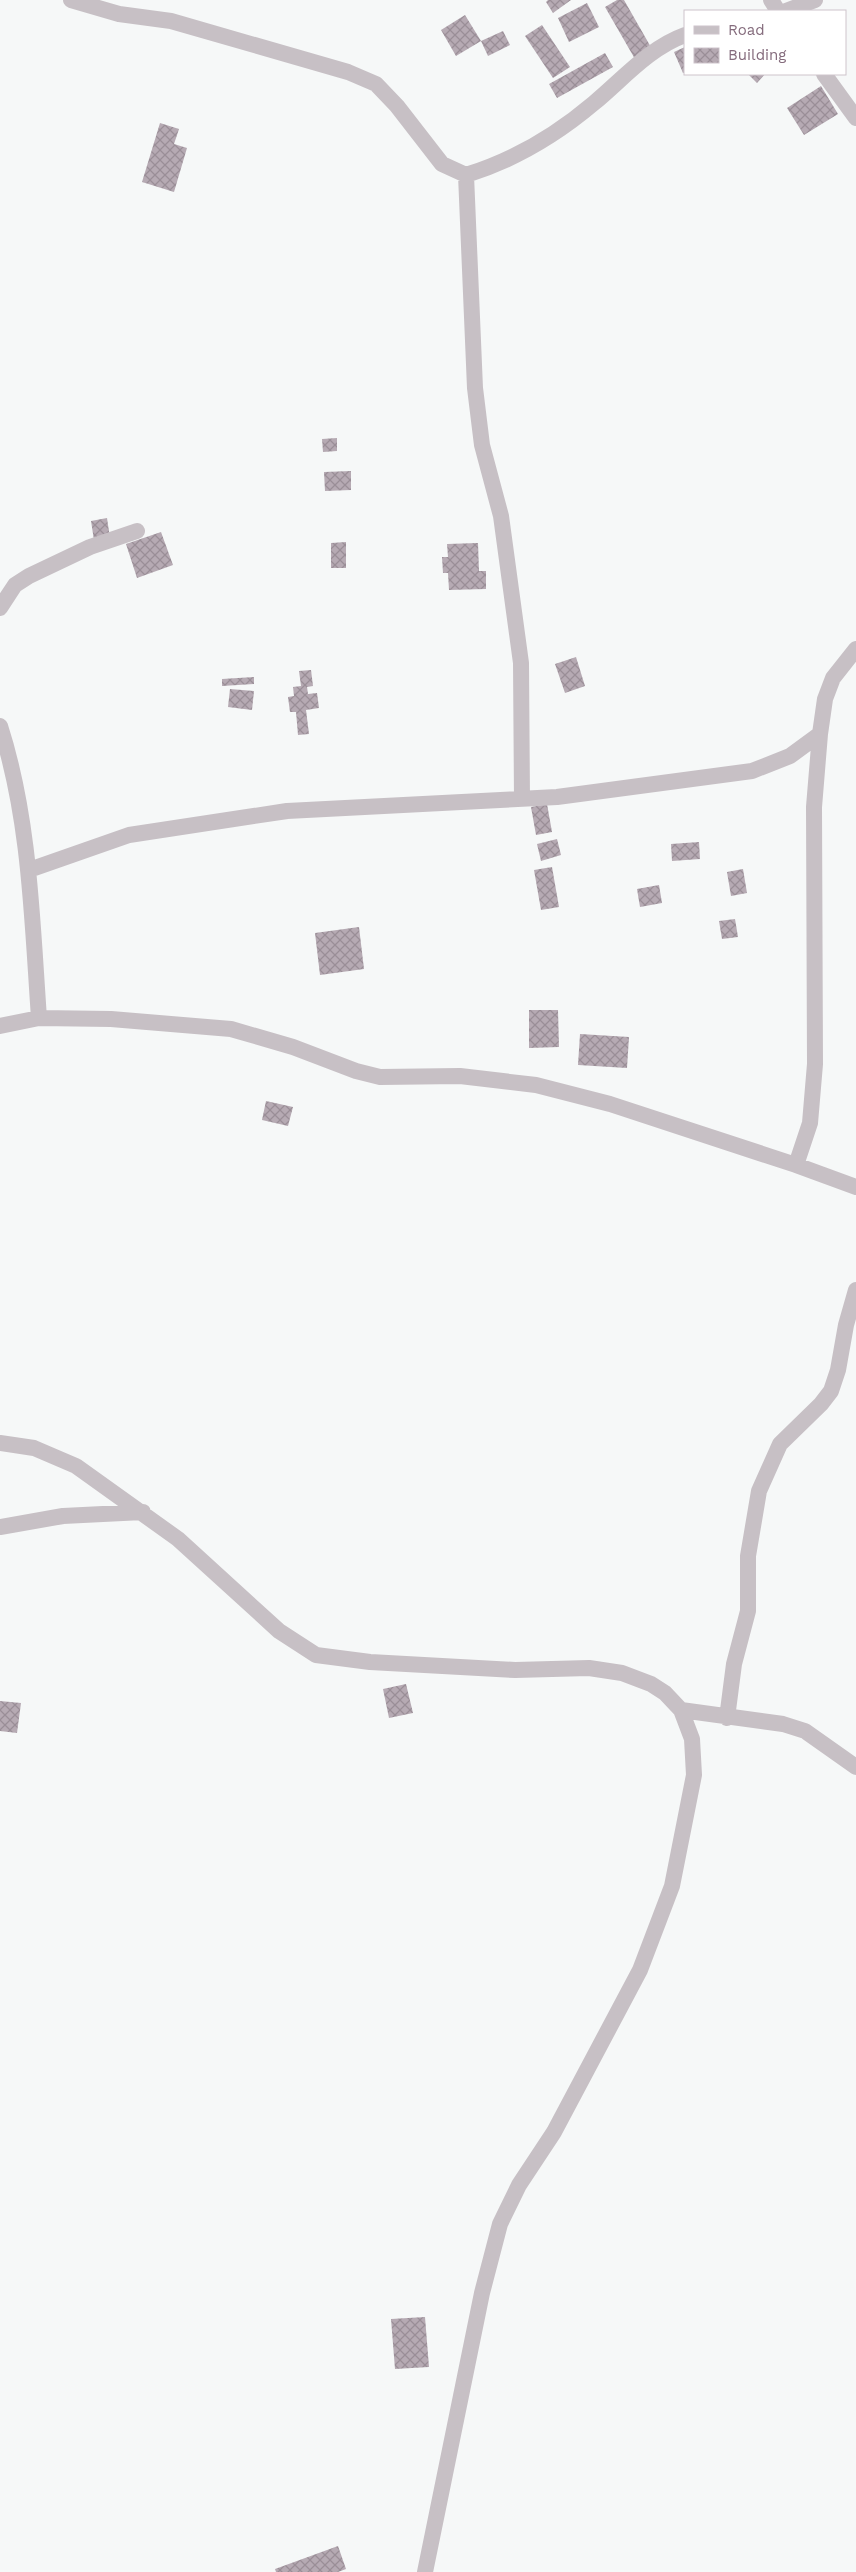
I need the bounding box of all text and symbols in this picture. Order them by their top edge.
legend [684,10,846,75]
text: Road [728,21,765,39]
text: Building [728,46,786,64]

